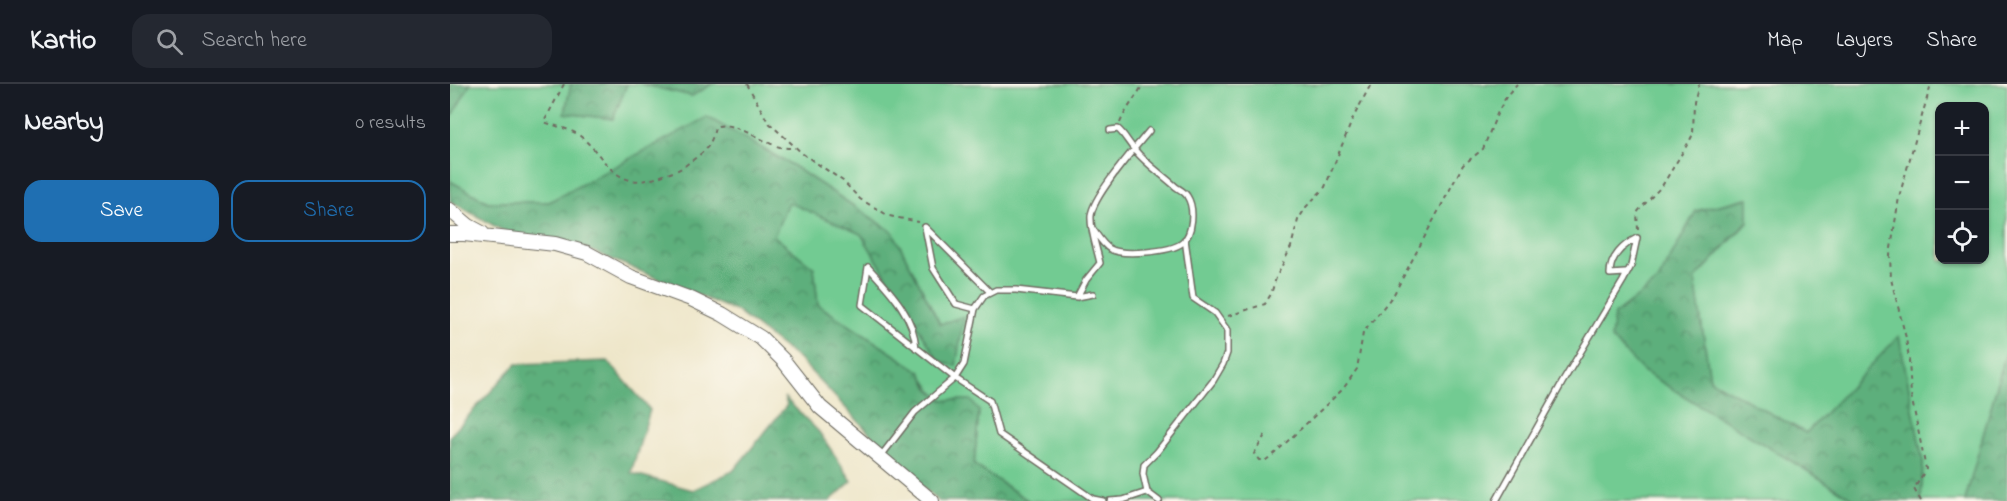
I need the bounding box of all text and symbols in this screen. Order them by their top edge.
search box [132,14,552,68]
text: Kartio [30,21,96,62]
icon: search [153,25,186,58]
text: Search here [201,25,307,57]
text: Map [1767,26,1803,56]
text: Layers [1836,26,1893,56]
text: Share [1926,26,1977,56]
map controls [1935,102,1989,264]
button: + [1935,102,1989,156]
text: Nearby [24,104,103,142]
text: 0 results [355,109,426,138]
button: − [1935,156,1989,210]
button: Save [24,180,219,242]
button: Share [231,180,426,242]
button: locate [1935,210,1989,264]

